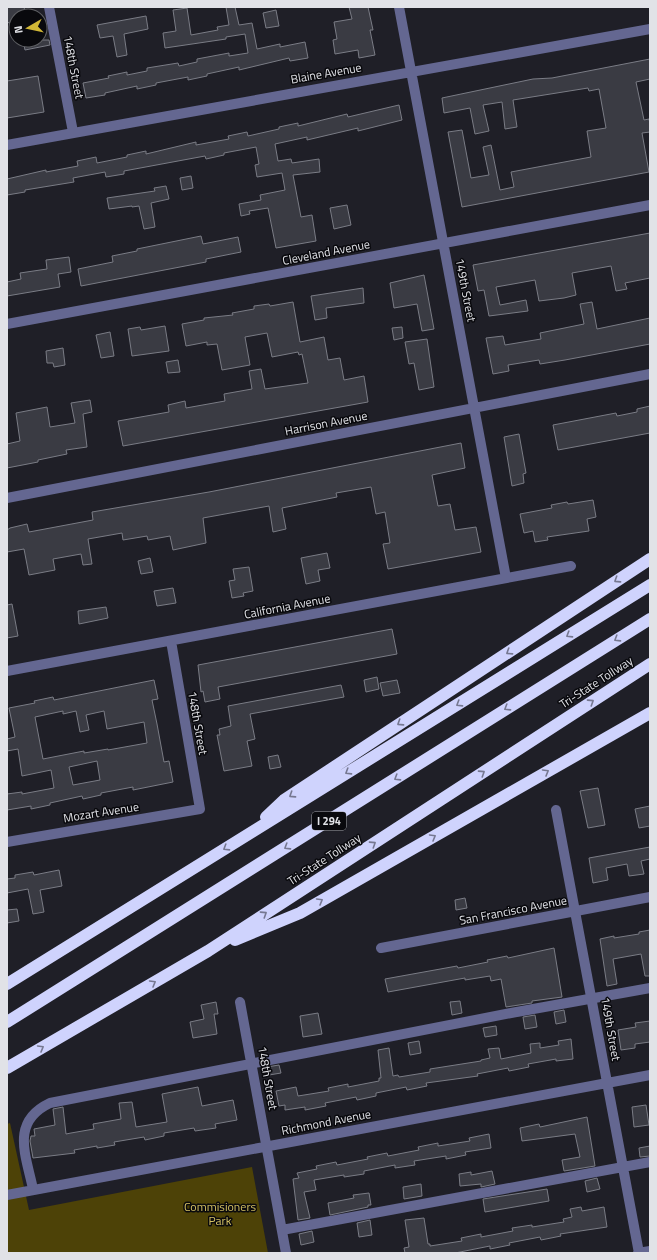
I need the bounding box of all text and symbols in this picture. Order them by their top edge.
north arrow [8,8,48,48]
text: N [10,25,27,35]
street label: 148th Street [59,34,90,101]
street label: Blaine Avenue [289,57,363,89]
street label: Cleveland Avenue [281,234,371,270]
street label: 149th Street [451,257,482,324]
street label: Harrison Avenue [283,406,369,440]
one-way arrow [615,575,622,582]
street label: California Avenue [242,588,332,624]
one-way arrow [566,631,573,638]
one-way arrow [614,635,621,642]
one-way arrow [506,647,513,655]
street label: Tri-State Tollway [555,651,637,713]
street label: 148th Street [183,690,213,757]
one-way arrow [456,699,463,706]
one-way arrow [587,699,594,707]
one-way arrow [504,704,511,711]
one-way arrow [397,719,404,726]
one-way arrow [345,767,352,775]
one-way arrow [478,770,485,778]
one-way arrow [542,770,549,777]
one-way arrow [394,773,401,781]
one-way arrow [289,790,296,798]
street label: Mozart Avenue [62,797,140,827]
road number: I 294 [312,812,346,830]
street label: Tri-State Tollway [283,828,365,890]
one-way arrow [429,834,436,841]
one-way arrow [369,841,376,848]
one-way arrow [223,843,230,850]
one-way arrow [284,843,291,850]
street label: San Francisco Avenue [457,890,569,930]
one-way arrow [316,899,323,906]
one-way arrow [260,912,267,919]
one-way arrow [149,980,156,987]
street label: 149th Street [596,996,626,1063]
street label: 148th Street [253,1045,283,1112]
one-way arrow [37,1046,44,1053]
street label: Richmond Avenue [280,1104,372,1140]
park label: Commisioners Park [184,1197,257,1230]

